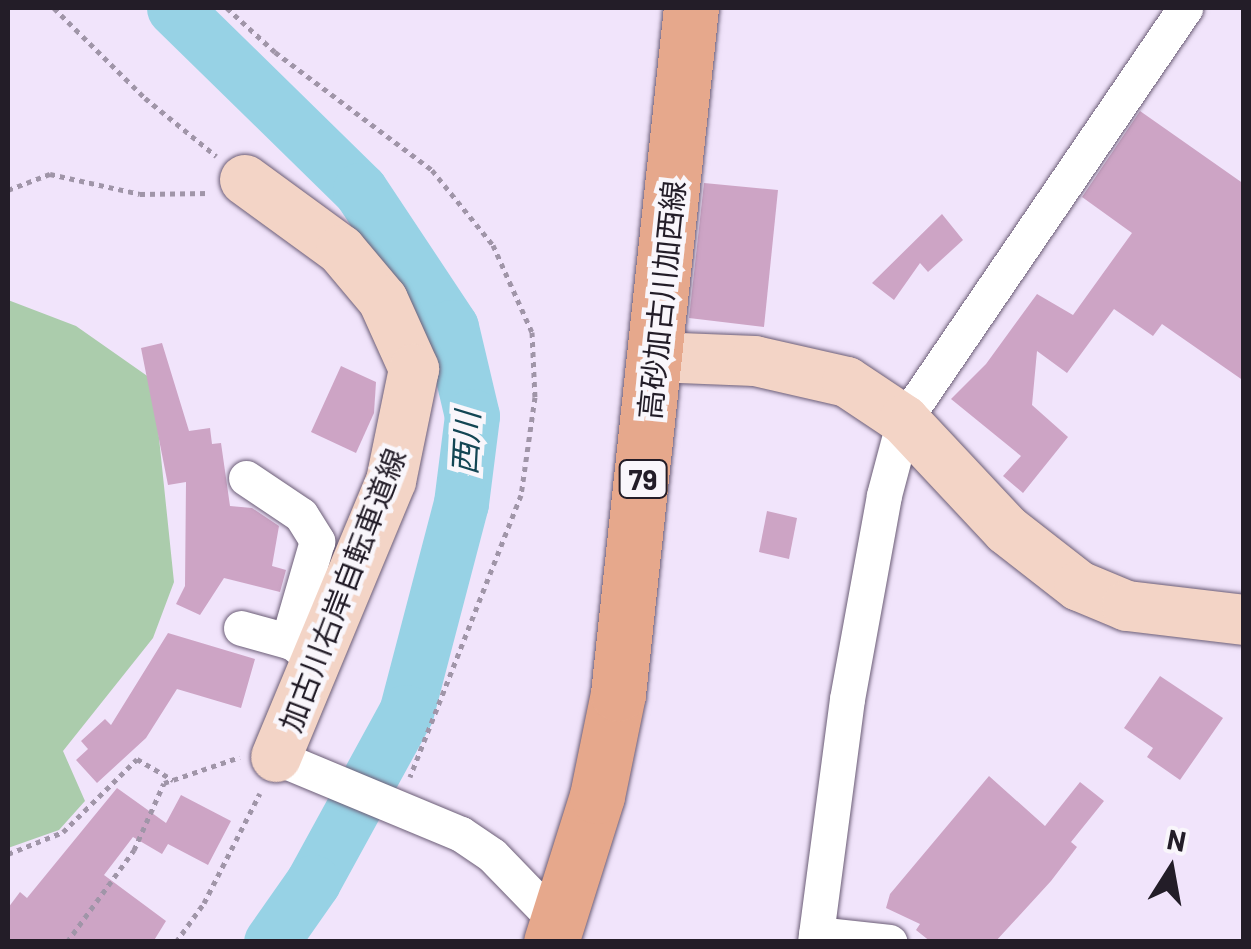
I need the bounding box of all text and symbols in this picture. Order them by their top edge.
street label: 高砂加古川加西線 [631,179,691,421]
water label: 西川 [444,410,486,476]
street label: 加古川右岸自転車道線 [271,444,413,736]
road number: 79 [618,456,668,502]
north arrow [1121,819,1221,919]
text: N [1164,821,1189,858]

